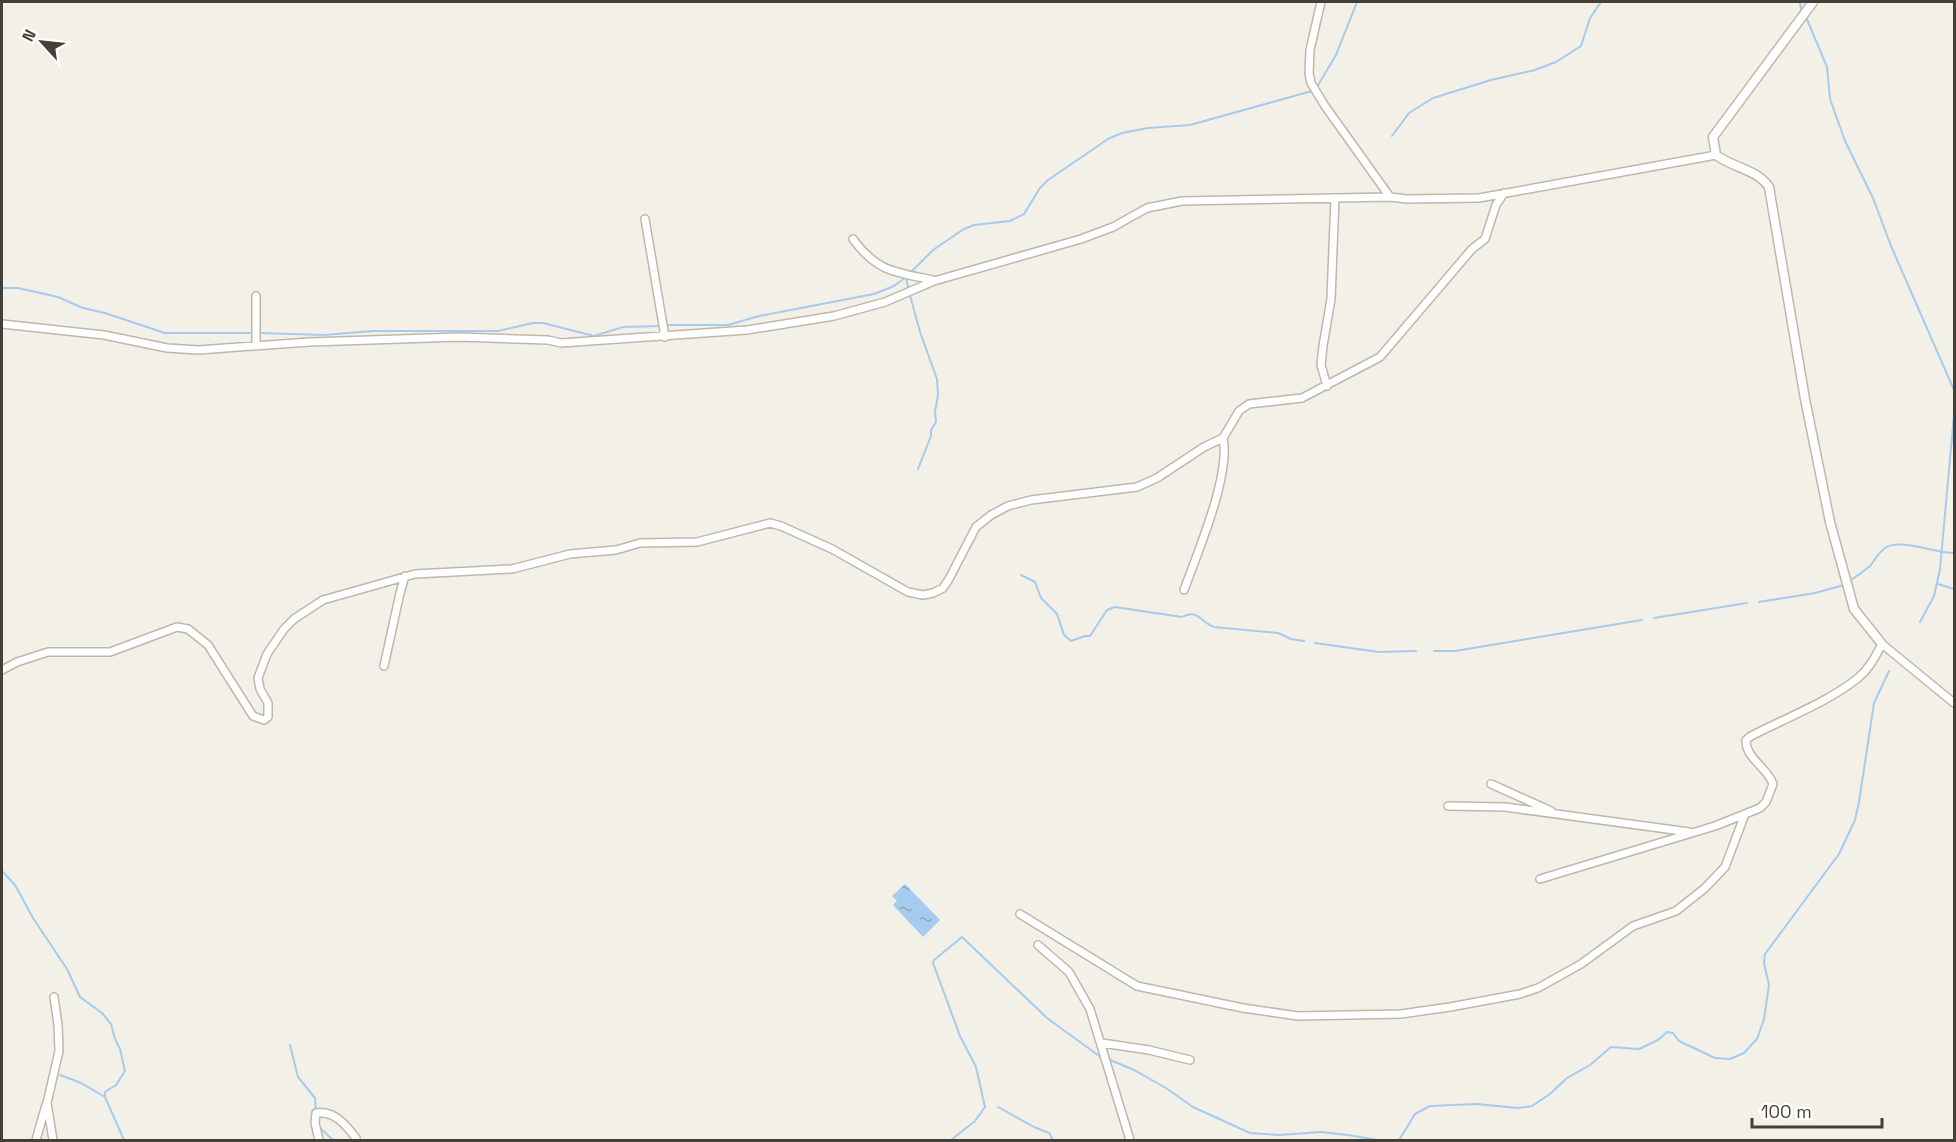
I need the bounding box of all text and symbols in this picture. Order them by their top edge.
north arrow [12,12,72,72]
text: N [17,26,41,45]
scale bar [1752,1091,1882,1129]
text: 100 m [1761,1100,1812,1123]

